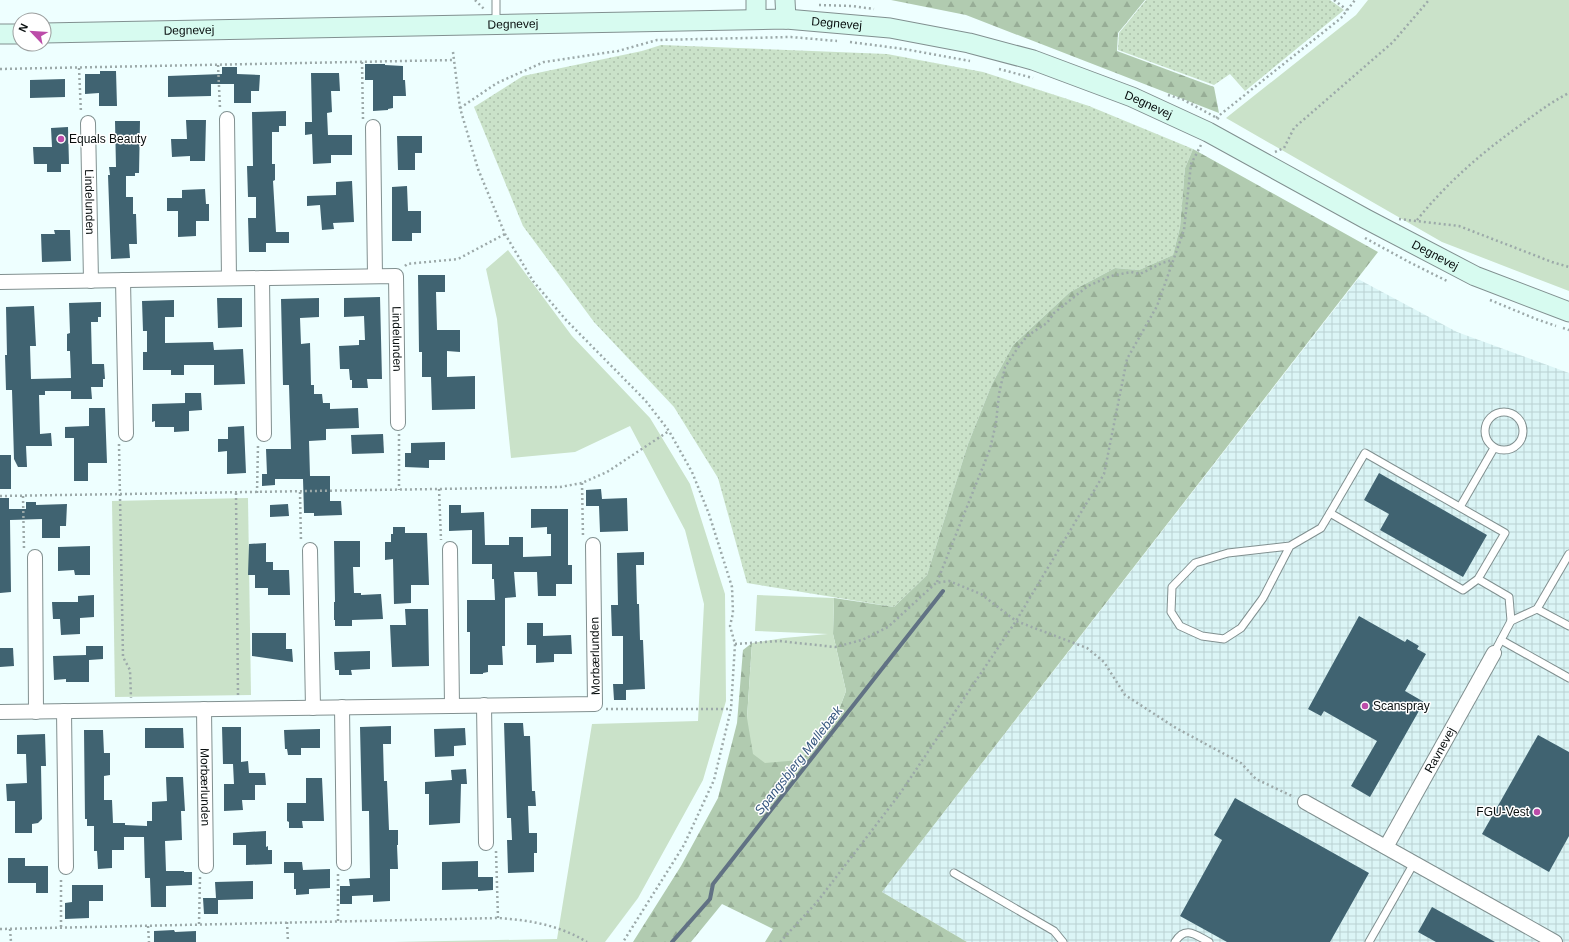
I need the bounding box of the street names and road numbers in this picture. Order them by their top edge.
street label: Degnevej [811,14,863,33]
street label: Degnevej [487,17,538,32]
street label: Degnevej [163,23,214,38]
street label: Degnevej [1123,88,1174,122]
street label: Lindelunden [82,169,97,235]
street label: Degnevej [1409,237,1461,273]
street label: Lindelunden [389,306,404,372]
street label: Morbærlunden [587,617,603,695]
street label: Ravnevej [1422,725,1458,775]
street label: Morbærlunden [197,748,212,826]

